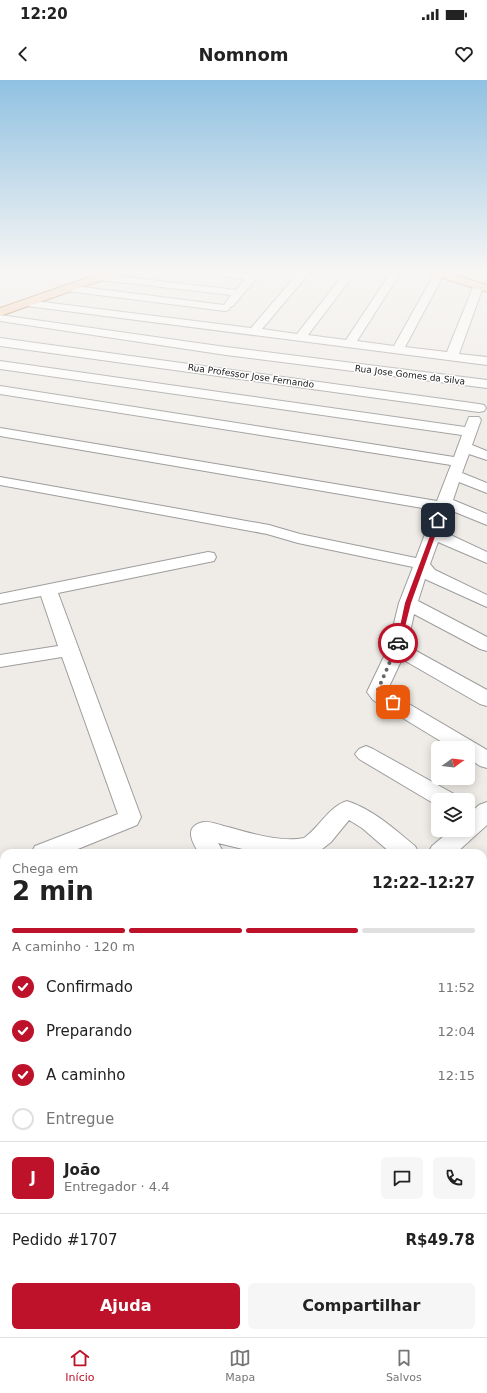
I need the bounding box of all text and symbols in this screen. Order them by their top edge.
text: 12:20 [20,5,68,23]
icon: back [12,43,34,65]
icon: heart [453,43,475,65]
text: Nomnom [198,44,289,65]
street label: Rua Professor Jose Fernando [187,362,315,390]
street label: Rua Jose Gomes da Silva [354,363,466,387]
pin [421,503,455,537]
icon: home [427,509,449,531]
courier [378,623,418,663]
icon: car [387,632,409,654]
pin [376,685,410,719]
icon: bag [382,691,404,713]
north arrow [431,741,475,785]
map controls [431,741,475,837]
button: layers [431,793,475,837]
text: Chega em [12,861,78,876]
text: 12:22–12:27 [372,874,475,892]
text: 2 min [12,876,94,906]
text: A caminho · 120 m [12,939,135,954]
icon: check [12,976,34,998]
text: Confirmado [46,978,133,996]
text: 11:52 [438,980,475,995]
icon: check [12,1020,34,1042]
text: Preparando [46,1022,132,1040]
text: 12:04 [438,1024,475,1039]
icon: check [12,1064,34,1086]
text: A caminho [46,1066,125,1084]
text: 12:15 [438,1068,475,1083]
text: Entregue [46,1110,114,1128]
button: chat [381,1157,423,1199]
button: phone [433,1157,475,1199]
text: João [64,1161,100,1179]
text: J [30,1169,36,1187]
text: Entregador · 4.4 [64,1179,169,1194]
text: Pedido #1707 [12,1231,118,1249]
text: R$49.78 [406,1231,475,1249]
button: Ajuda [12,1283,240,1329]
button: Compartilhar [248,1283,475,1329]
tab: Início [65,1347,94,1384]
tab: Mapa [225,1347,255,1384]
tab: Salvos [386,1347,422,1384]

